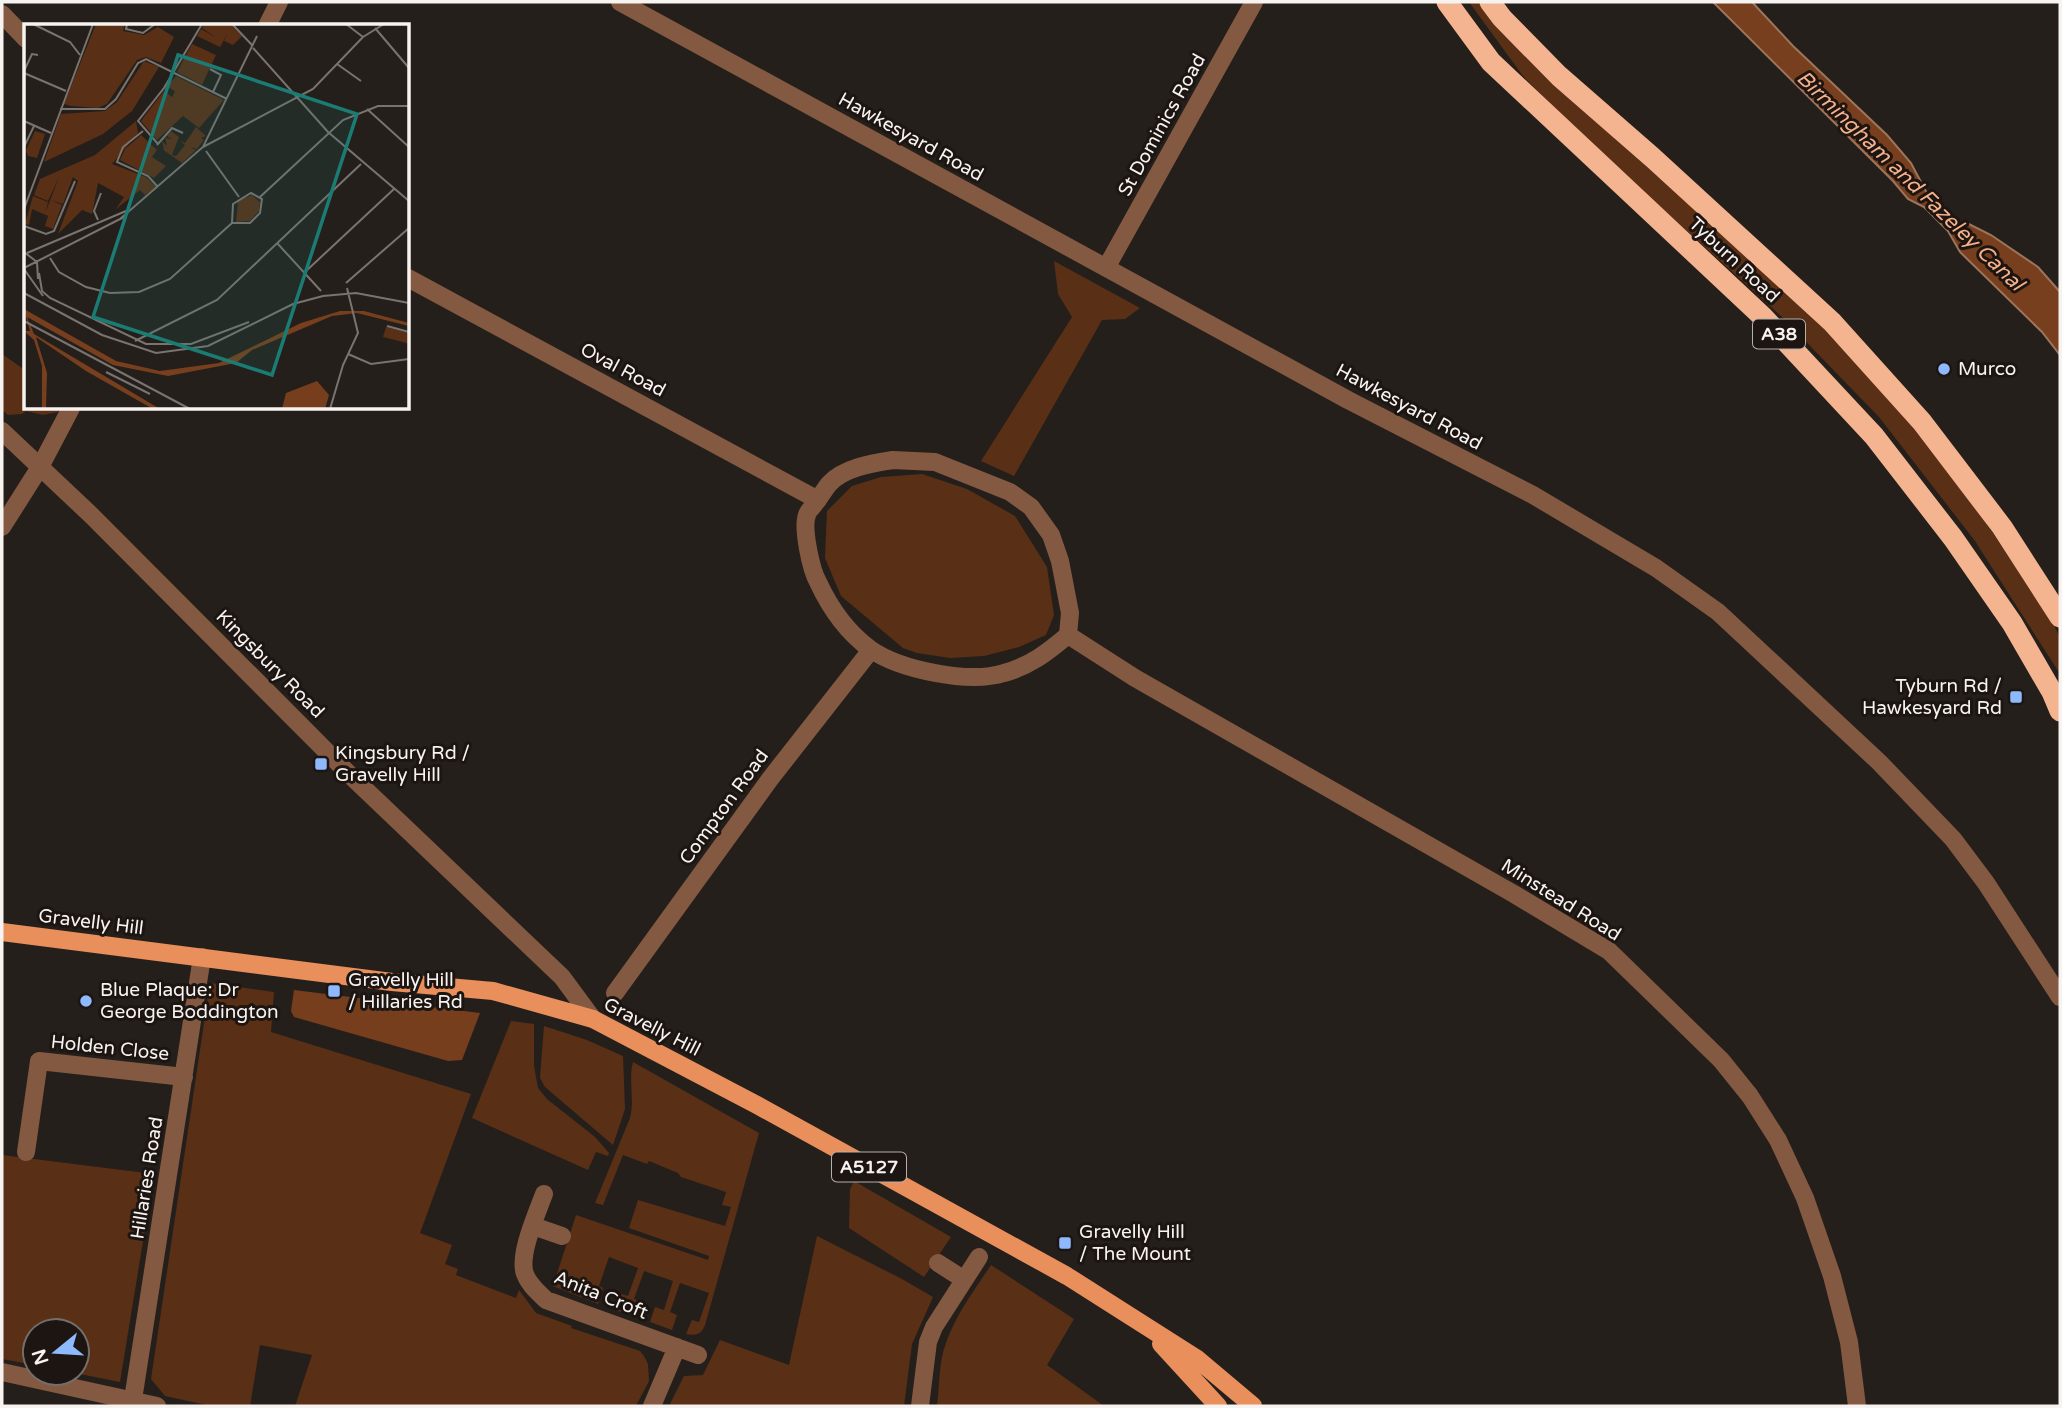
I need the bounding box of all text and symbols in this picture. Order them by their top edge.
inset map [24,24,410,410]
street label: St Dominics Road [1114,50,1210,200]
water label: Birmingham and Fazeley Canal [1791,66,2031,298]
street label: Hawkesyard Road [835,88,987,186]
street label: Tyburn Road [1684,213,1784,307]
road number: A38 [1753,320,1805,348]
street label: Oval Road [577,338,669,402]
place label: Murco [1958,358,2016,380]
street label: Hawkesyard Road [1332,359,1486,455]
marker: Murco [1936,361,1952,377]
street label: Kingsbury Road [211,605,329,723]
place label: Tyburn Rd / Hawkesyard Rd [1862,675,2002,719]
marker: Tyburn Rd / Hawkesyard Rd [2008,689,2024,705]
place label: Kingsbury Rd / Gravelly Hill [335,742,470,786]
street label: Compton Road [675,745,773,869]
marker: Kingsbury Rd / Gravelly Hill [313,756,329,772]
street label: Minstead Road [1497,854,1625,946]
street label: Gravelly Hill [37,905,145,939]
place label: Gravelly Hill / Hillaries Rd [348,969,463,1013]
place label: Blue Plaque: Dr George Boddington [100,979,279,1023]
marker: Gravelly Hill / Hillaries Rd [326,983,342,999]
marker: Blue Plaque: Dr George Boddington [78,993,94,1009]
street label: Gravelly Hill [600,993,704,1061]
street label: Holden Close [50,1031,170,1065]
street label: Hillaries Road [126,1115,168,1241]
road number: A5127 [832,1152,906,1182]
place label: Gravelly Hill / The Mount [1079,1221,1191,1265]
marker: Gravelly Hill / The Mount [1057,1235,1073,1251]
street label: Anita Croft [551,1266,651,1324]
north arrow [21,1317,91,1387]
text: N [28,1346,54,1368]

